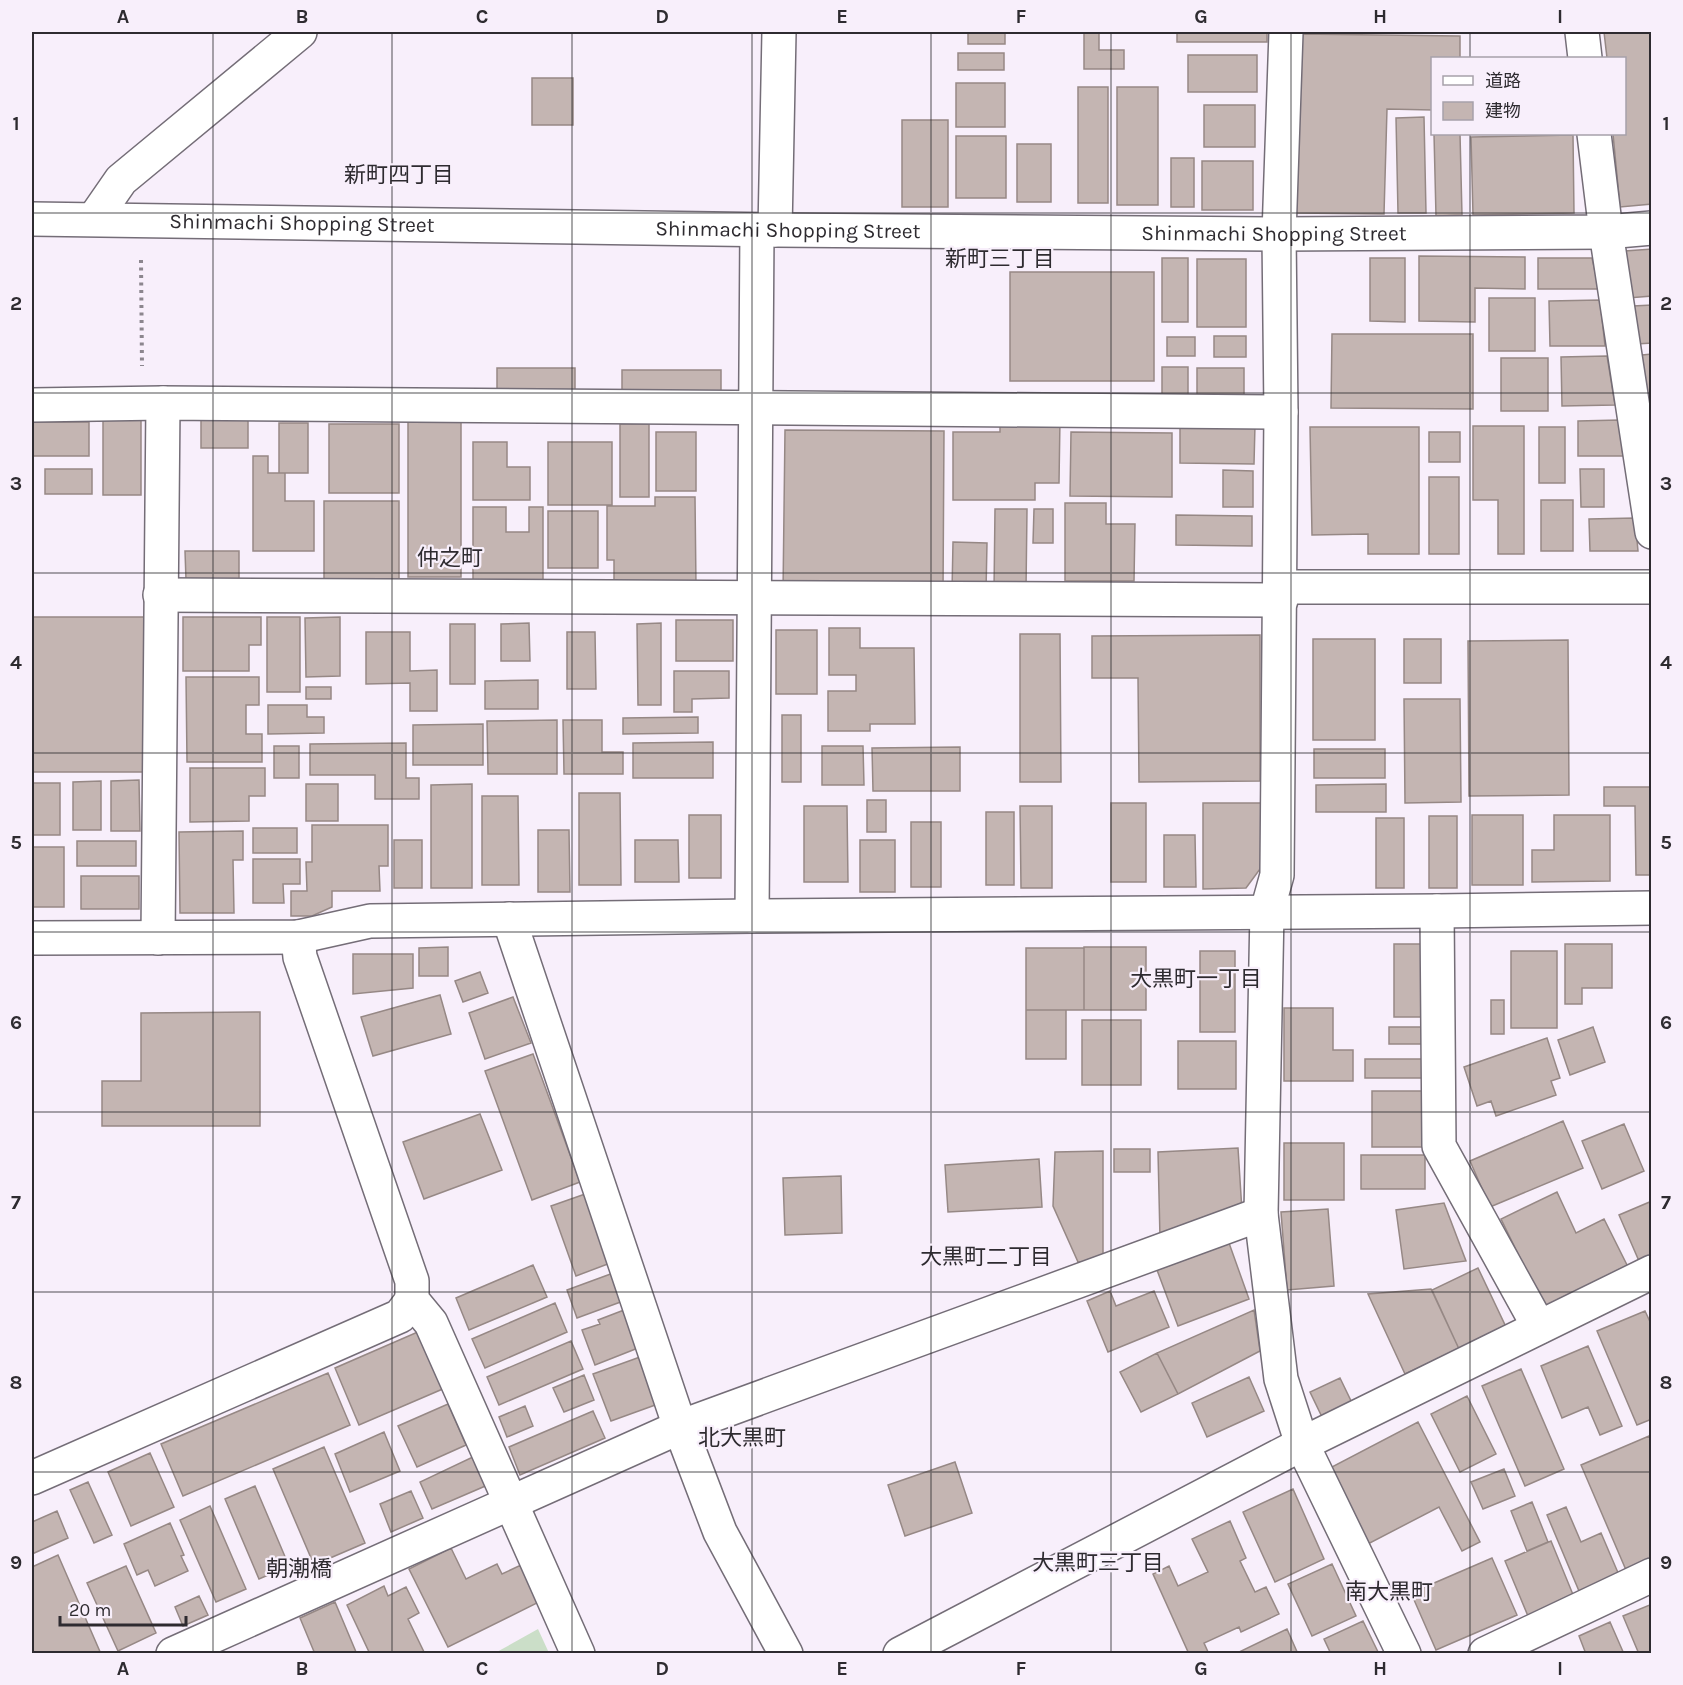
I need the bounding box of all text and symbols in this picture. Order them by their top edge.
text: A [117,5,130,28]
text: B [296,5,308,28]
text: C [476,5,488,28]
text: D [655,5,669,28]
text: E [836,5,848,28]
text: F [1016,5,1027,28]
text: G [1194,5,1208,28]
text: H [1373,5,1387,28]
text: I [1557,5,1563,28]
legend [1431,57,1626,135]
text: 道路 [1485,70,1521,92]
text: 建物 [1485,100,1521,122]
text: 1 [12,112,20,135]
text: 1 [1662,112,1670,135]
district label: 新町四丁目 [344,162,454,188]
street label: Shinmachi Shopping Street [169,209,435,237]
street label: Shinmachi Shopping Street [655,216,921,243]
street label: Shinmachi Shopping Street [1141,221,1407,246]
district label: 新町三丁目 [945,246,1055,272]
text: 2 [10,292,22,315]
text: 2 [1660,292,1672,315]
text: 3 [10,472,22,495]
text: 3 [1660,472,1672,495]
district label: 仲之町 [417,545,483,571]
text: 4 [10,651,22,674]
text: 4 [1660,651,1672,674]
text: 5 [10,831,22,854]
text: 5 [1660,831,1672,854]
district label: 大黒町一丁目 [1130,966,1262,992]
text: 6 [10,1011,22,1034]
text: 6 [1660,1011,1672,1034]
text: 7 [11,1191,21,1214]
text: 7 [1661,1191,1671,1214]
district label: 大黒町二丁目 [920,1244,1052,1270]
text: 8 [10,1371,22,1394]
text: 8 [1660,1371,1672,1394]
district label: 北大黒町 [698,1425,786,1451]
district label: 大黒町三丁目 [1032,1550,1164,1576]
text: 9 [10,1551,22,1574]
text: 9 [1660,1551,1672,1574]
district label: 朝潮橋 [266,1556,332,1582]
district label: 南大黒町 [1345,1579,1433,1605]
scale bar [60,1589,186,1627]
text: 20 m [69,1599,111,1621]
text: A [117,1657,130,1680]
text: B [296,1657,308,1680]
text: C [476,1657,488,1680]
text: D [655,1657,669,1680]
text: E [836,1657,848,1680]
text: F [1016,1657,1027,1680]
text: G [1194,1657,1208,1680]
text: H [1373,1657,1387,1680]
text: I [1557,1657,1563,1680]

